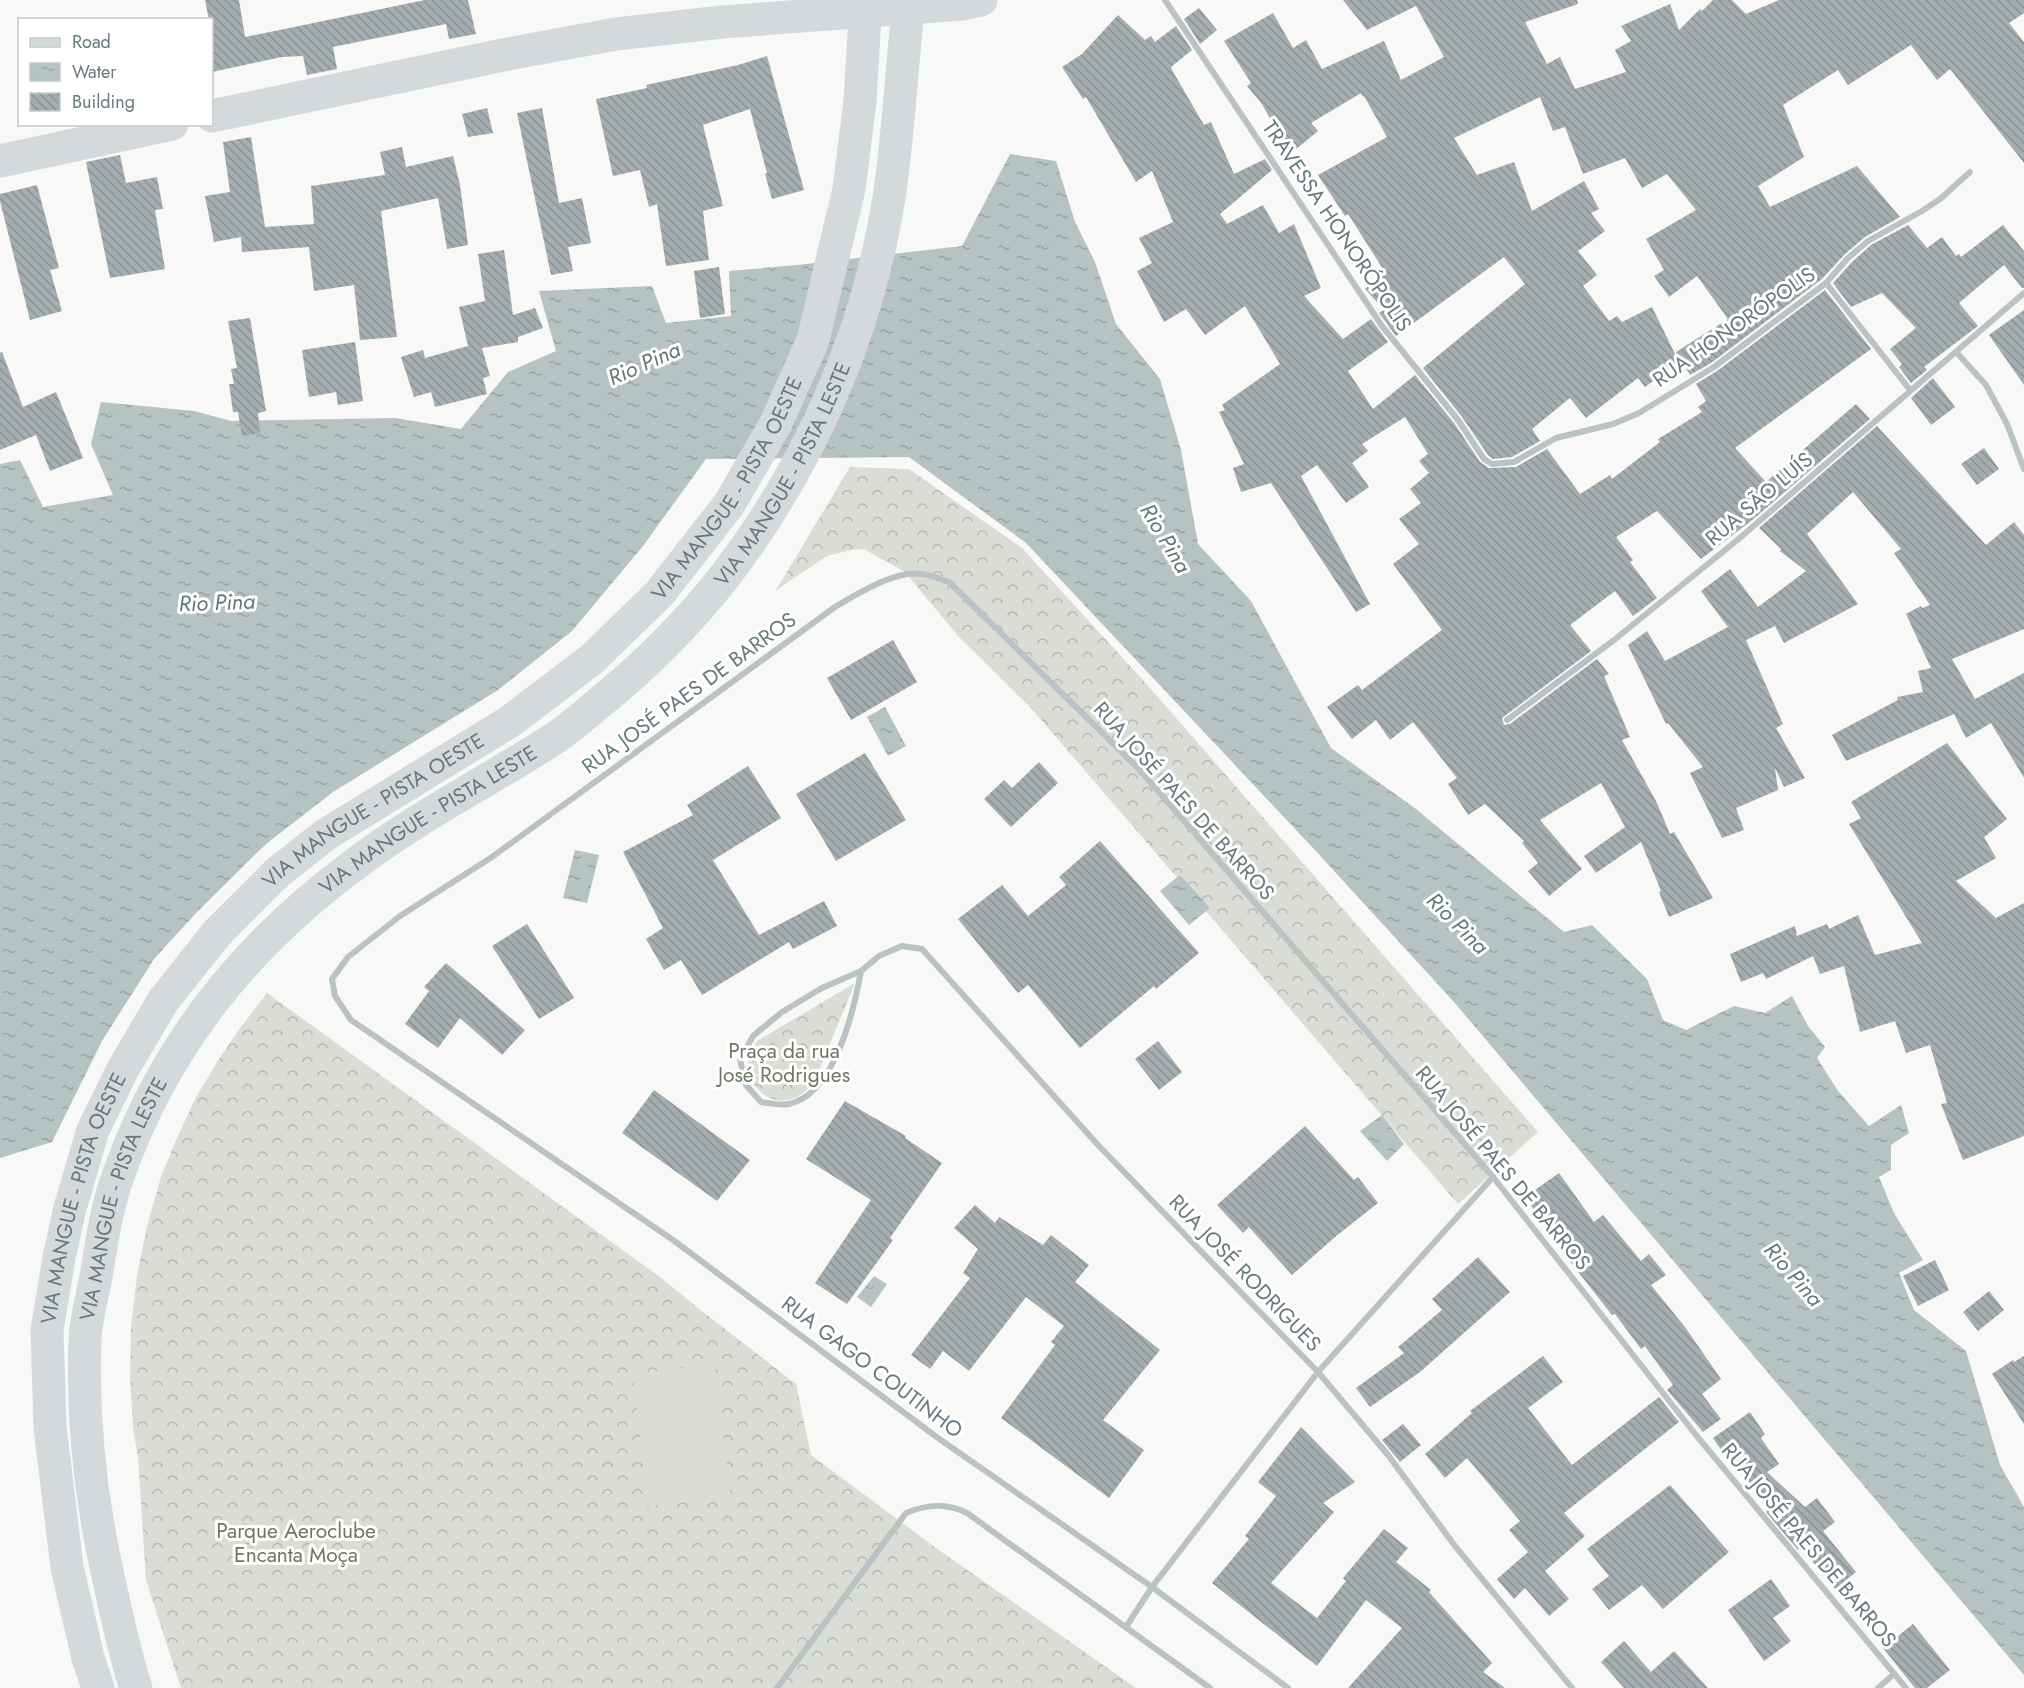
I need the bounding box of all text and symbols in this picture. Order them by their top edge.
legend [18,18,213,126]
text: Road [72,29,111,55]
text: Water [72,59,117,85]
text: Building [72,89,135,115]
street label: TRAVESSA HONORÓPOLIS [1255,114,1419,338]
street label: RUA HONORÓPOLIS [1647,260,1821,394]
water label: Rio Pina [603,333,685,393]
street label: VIA MANGUE - PISTA LESTE [707,358,858,593]
street label: VIA MANGUE - PISTA OESTE [644,372,810,607]
street label: RUA SÃO LUÍS [1699,445,1819,553]
water label: Rio Pina [1133,497,1199,579]
water label: Rio Pina [178,585,256,619]
street label: RUA JOSÉ PAES DE BARROS [576,605,802,781]
street label: RUA JOSÉ PAES DE BARROS [1086,695,1282,907]
street label: VIA MANGUE - PISTA OESTE [255,726,490,895]
street label: VIA MANGUE - PISTA LESTE [313,738,543,902]
water label: Rio Pina [1420,885,1496,961]
park label: Praça da rua José Rodrigues [715,1036,850,1090]
street label: RUA JOSÉ PAES DE BARROS [1408,1059,1598,1277]
street label: VIA MANGUE - PISTA OESTE [33,1068,134,1326]
street label: VIA MANGUE - PISTA LESTE [72,1072,175,1323]
street label: RUA JOSÉ RODRIGUES [1162,1188,1328,1358]
water label: Rio Pina [1757,1235,1831,1313]
street label: RUA GAGO COUTINHO [775,1289,969,1445]
street label: RUA JOSÉ PAES DE BARROS [1714,1436,1904,1654]
park label: Parque Aeroclube Encanta Moça [216,1516,376,1570]

